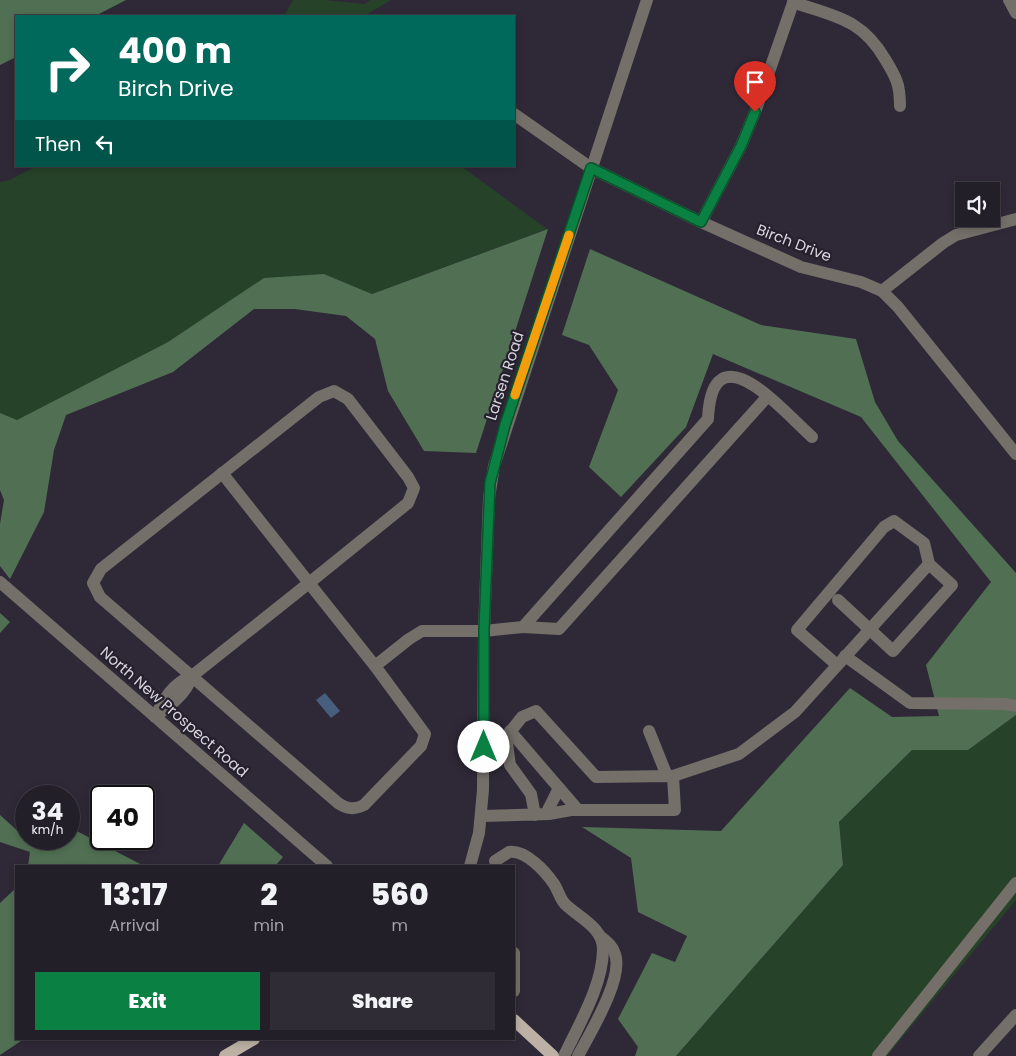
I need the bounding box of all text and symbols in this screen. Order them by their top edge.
text: 400 m [118,26,232,75]
icon: right [35,35,100,100]
pin [734,61,776,112]
icon: arrive [741,68,769,96]
text: Birch Drive [118,73,234,104]
icon: left [91,130,119,158]
text: Then [35,131,81,158]
map controls [955,182,1000,227]
button: sound [955,182,1000,227]
street label: Birch Drive [754,219,835,266]
street label: Larsen Road [480,329,529,423]
street label: North New Prospect Road [96,641,253,782]
position arrow [457,720,509,772]
speed limit sign: 40 [90,785,155,850]
text: 34 [31,794,64,829]
text: km/h [32,821,63,838]
text: 13:17 [101,873,167,916]
text: 2 [260,873,277,916]
text: 560 [370,873,429,916]
text: Arrival [109,914,159,937]
text: min [254,914,284,937]
text: m [391,914,408,937]
button: Exit [35,972,260,1030]
button: Share [270,972,495,1030]

